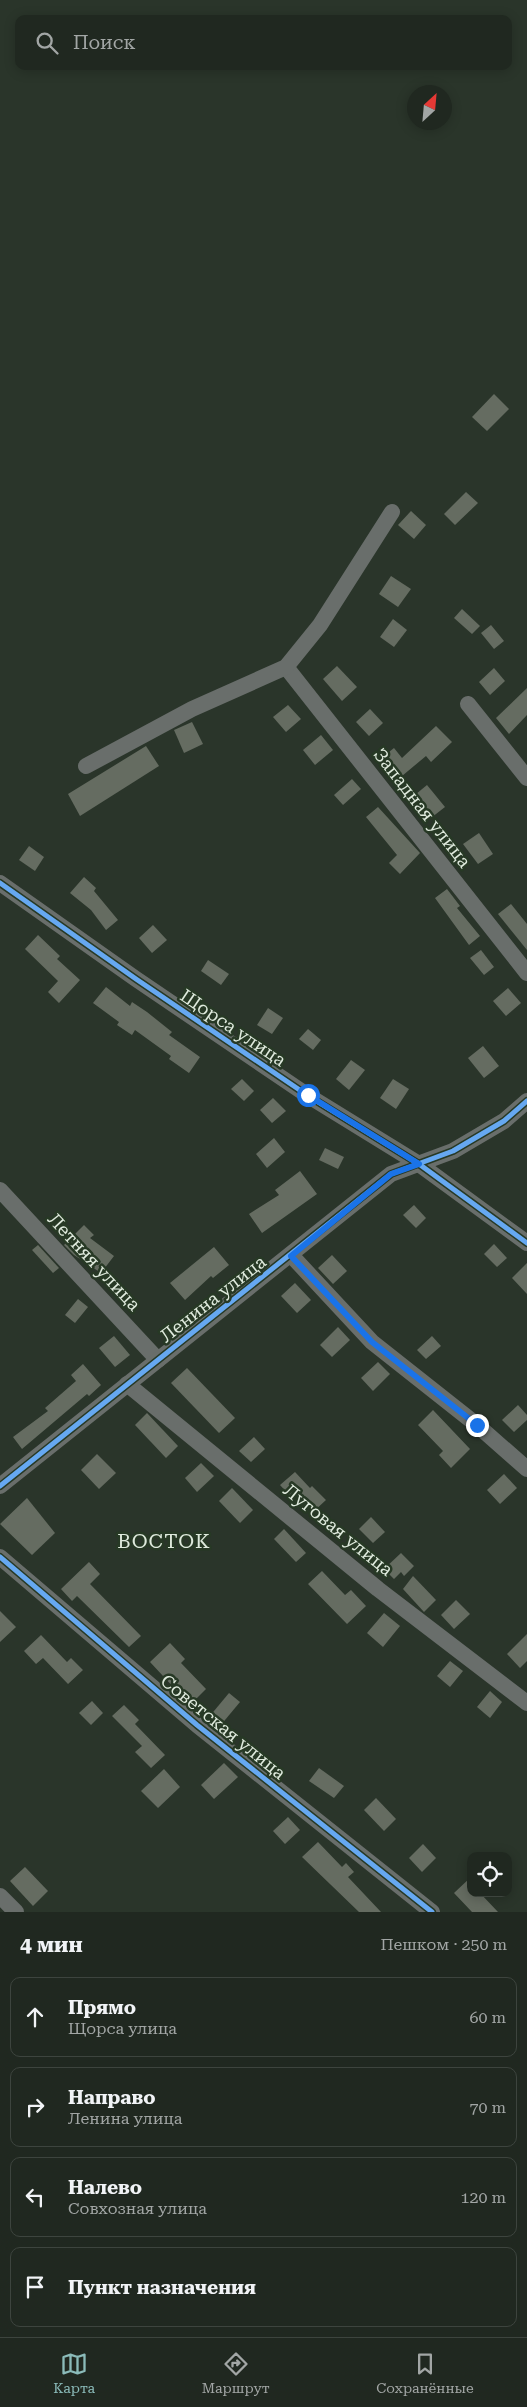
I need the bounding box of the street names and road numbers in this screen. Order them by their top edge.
street label: Западная улица [369,744,476,872]
street label: Щорса улица [177,985,290,1071]
street label: Летняя улица [44,1208,145,1315]
street label: Ленина улица [156,1251,270,1346]
street label: Луговая улица [279,1479,397,1580]
street label: Советская улица [157,1670,290,1784]

